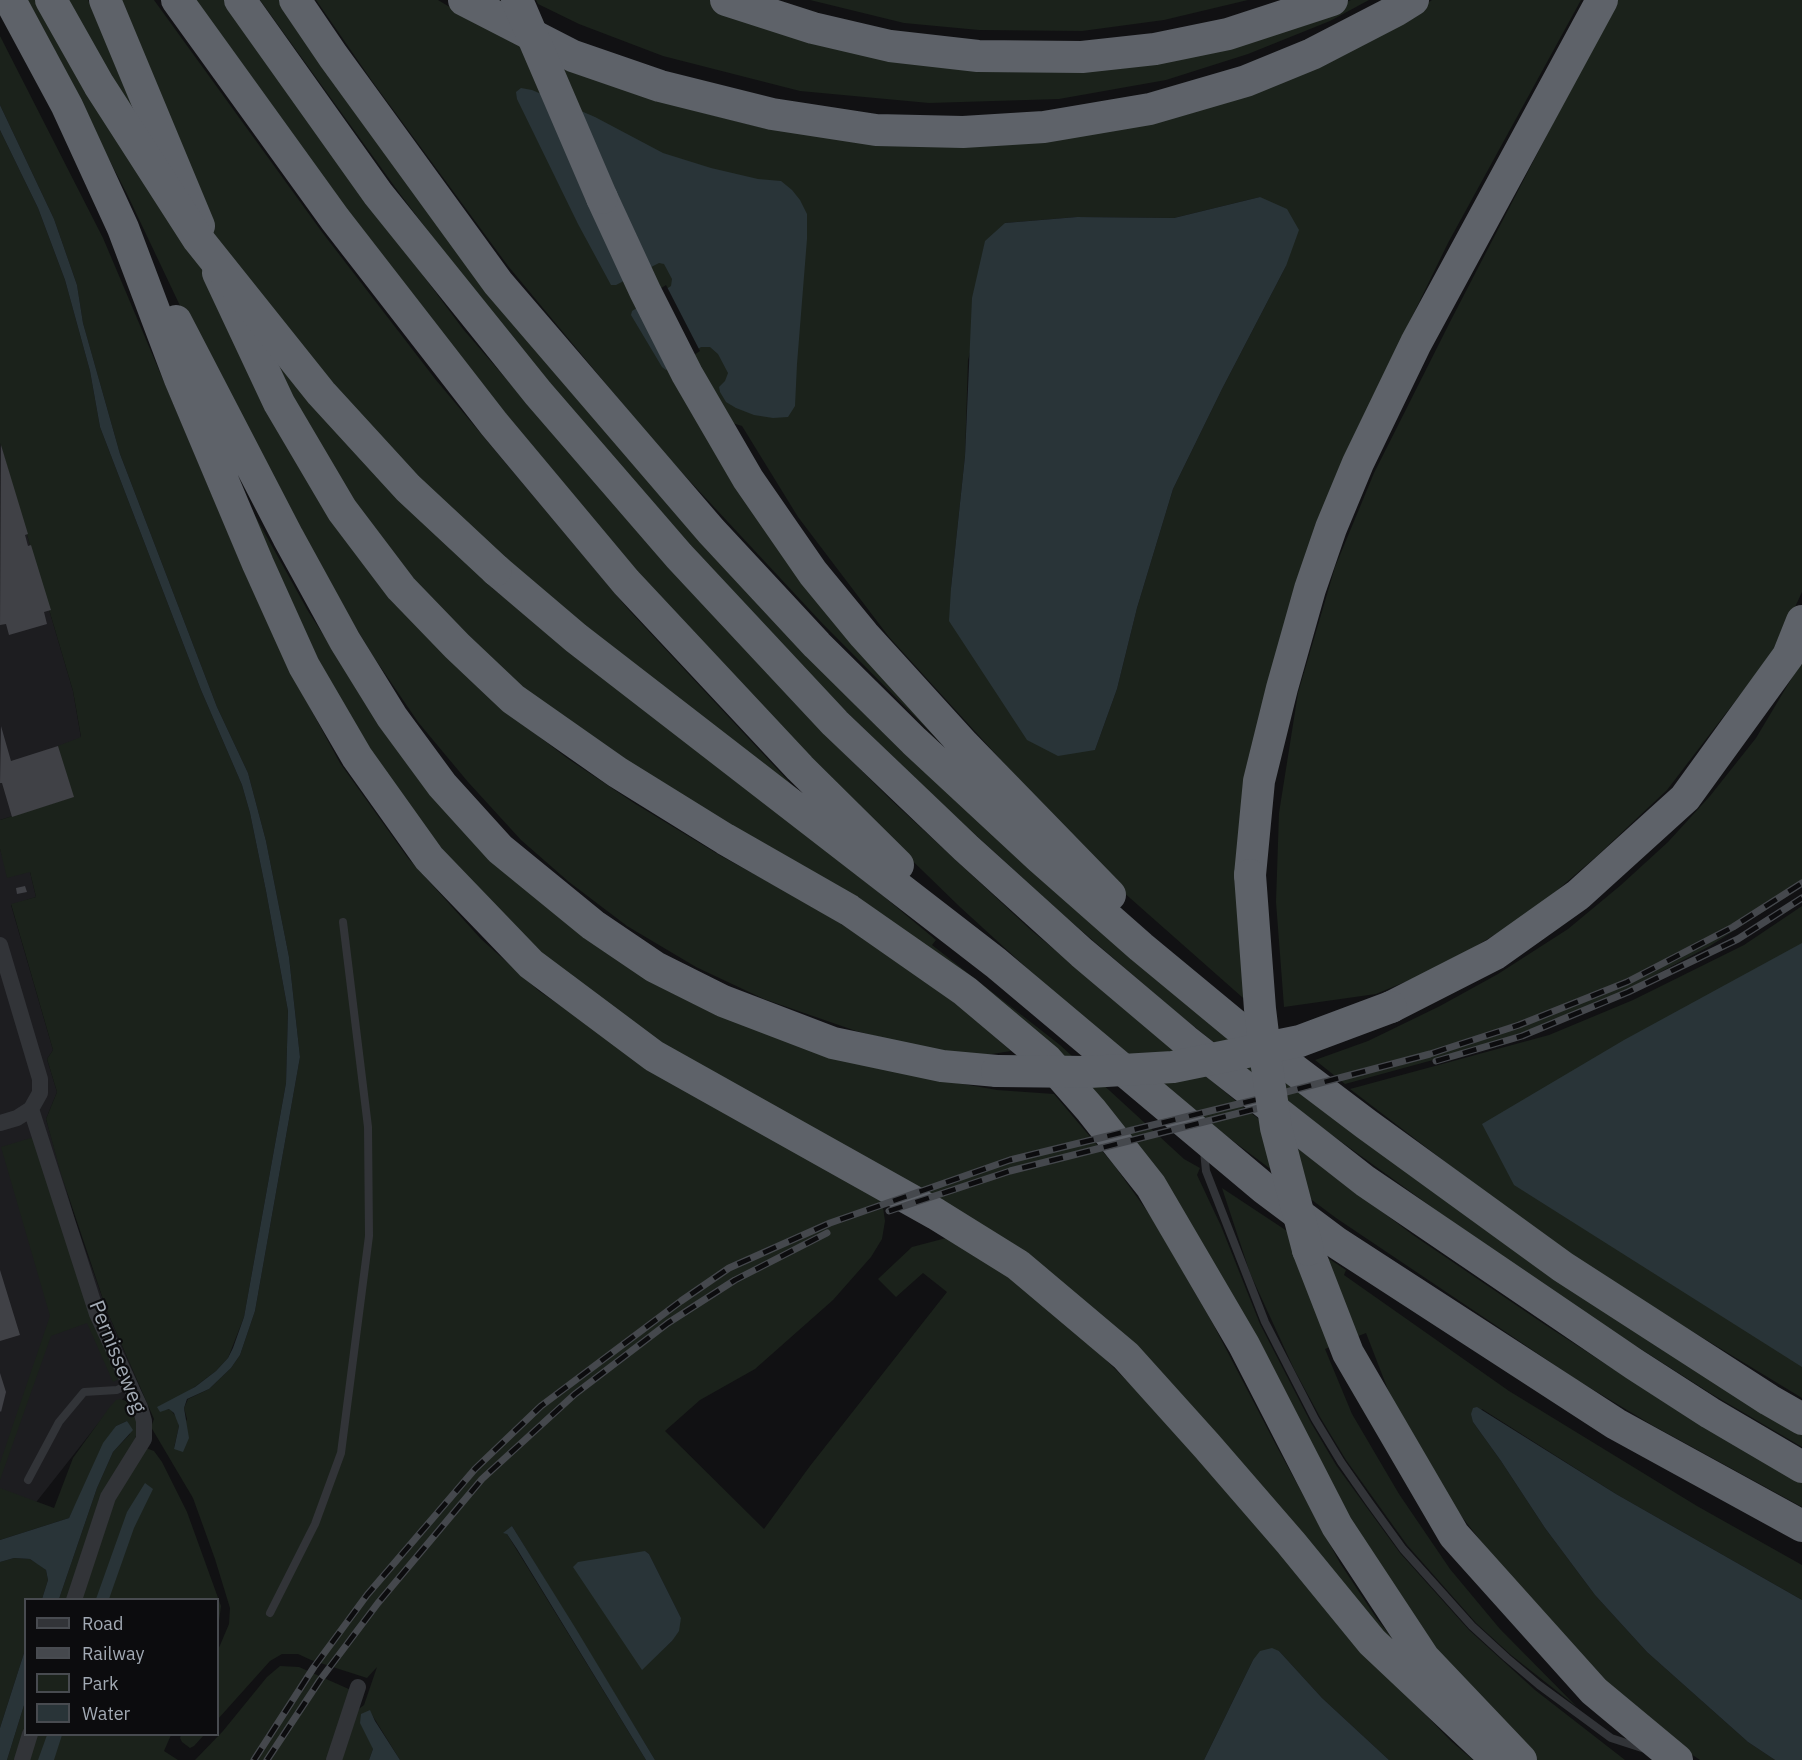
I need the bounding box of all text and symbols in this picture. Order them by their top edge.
street label: Pernisseweg [83,1297,151,1417]
legend [24,1598,219,1736]
text: Road [82,1612,123,1635]
text: Railway [82,1642,144,1665]
text: Park [82,1672,118,1695]
text: Water [82,1702,130,1725]

